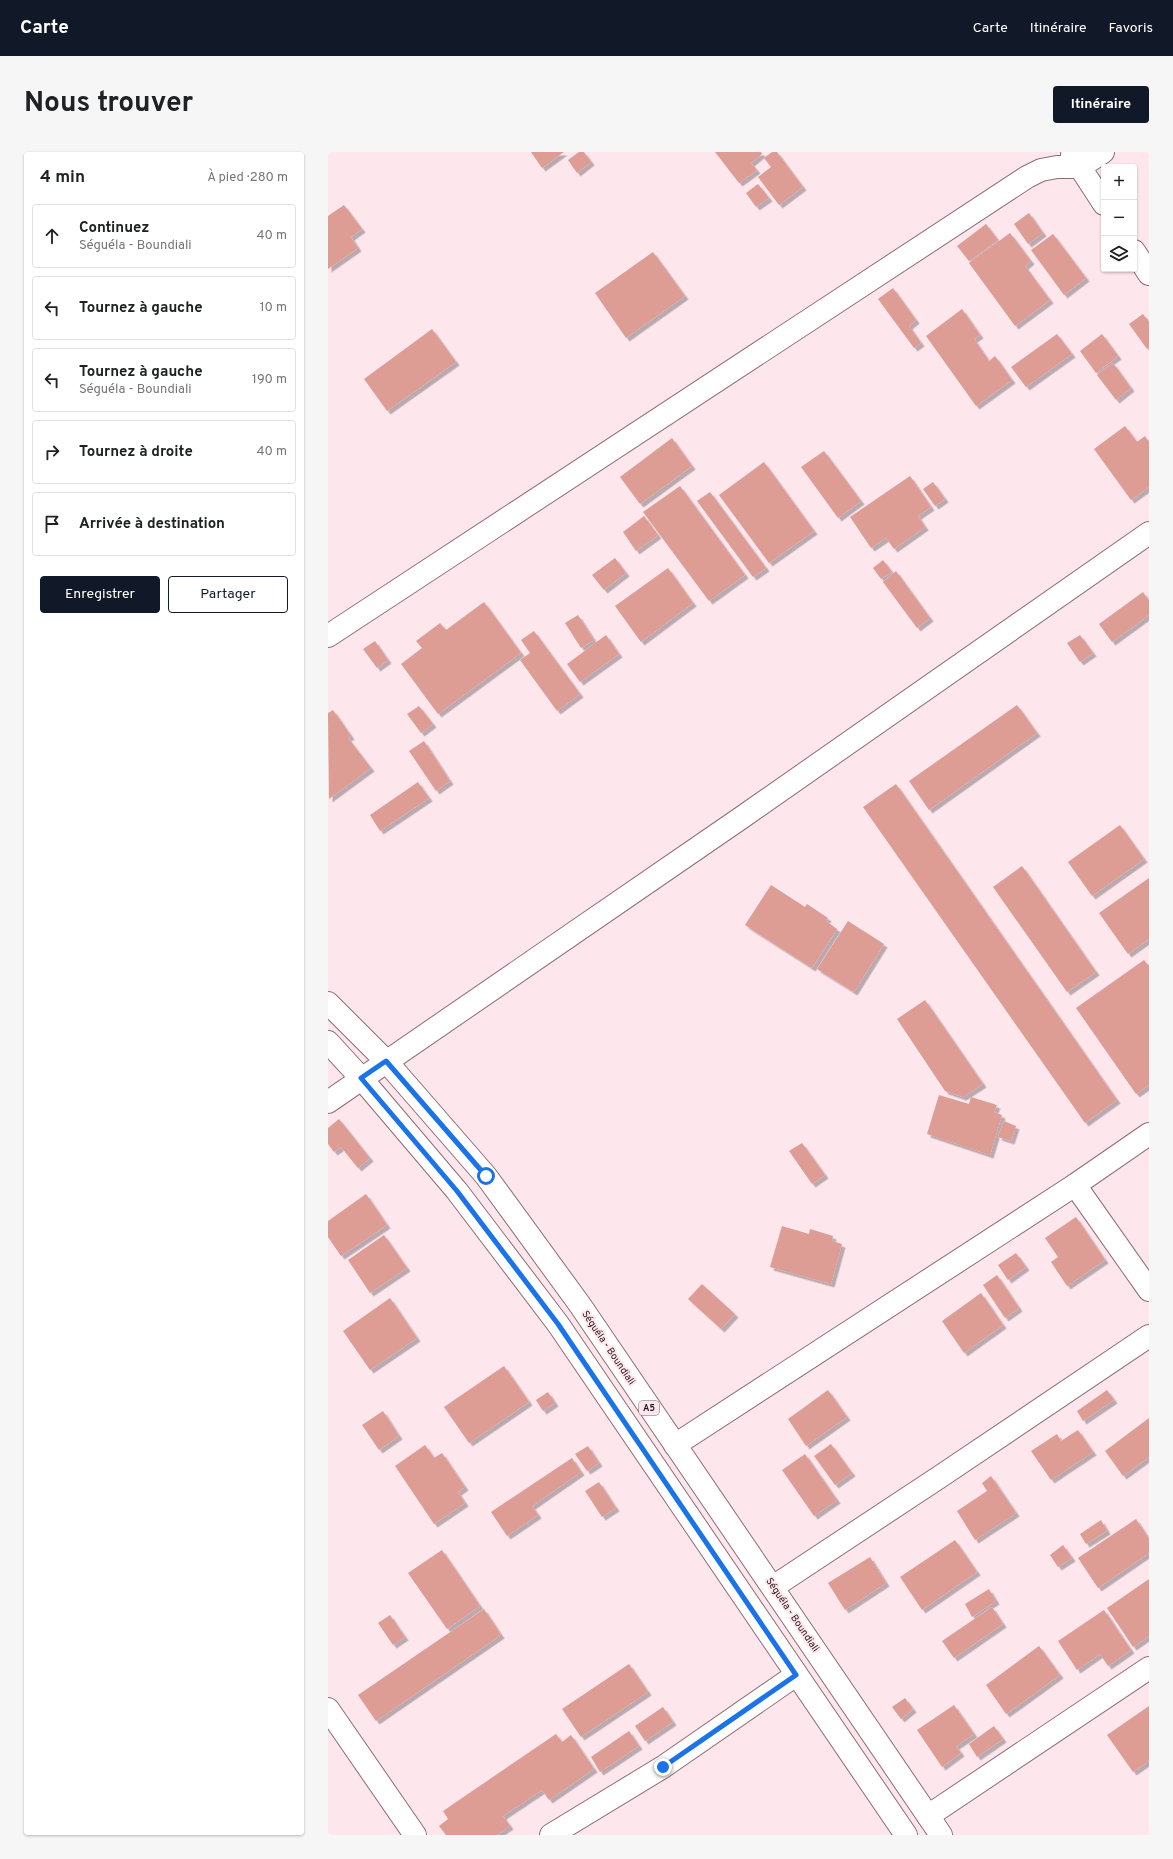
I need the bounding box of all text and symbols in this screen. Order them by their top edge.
text: Carte [20,16,69,40]
text: Carte [973,20,1008,37]
text: Itinéraire [1030,20,1087,37]
text: Favoris [1109,20,1153,37]
text: Nous trouver [24,86,193,122]
button: Itinéraire [1053,86,1149,123]
map controls [1101,164,1137,272]
button: + [1101,164,1137,200]
text: 4 min [40,167,85,189]
text: À pied · 280 m [207,170,288,186]
button: − [1101,200,1137,236]
text: Continuez [79,219,149,238]
icon: ahead [41,225,63,247]
text: 40 m [257,228,287,244]
button: layers [1101,236,1137,272]
text: Séguéla - Boundiali [79,238,192,254]
icon: left [41,297,63,319]
text: Tournez à gauche [79,299,203,318]
text: 10 m [260,300,287,316]
text: Tournez à gauche [79,363,203,382]
icon: left [41,369,63,391]
text: 190 m [252,372,287,388]
text: Séguéla - Boundiali [79,382,192,398]
icon: right [41,441,63,463]
text: Tournez à droite [79,443,193,462]
text: 40 m [257,444,287,460]
icon: arrive [41,513,63,535]
text: Arrivée à destination [79,515,225,534]
button: Enregistrer [40,576,160,613]
button: Partager [168,576,288,613]
route start [477,1167,495,1185]
street label: Séguéla - Boundiali [578,1308,638,1388]
road number: A5 [639,1401,659,1415]
street label: Séguéla - Boundiali [762,1575,822,1655]
route end [654,1758,672,1776]

